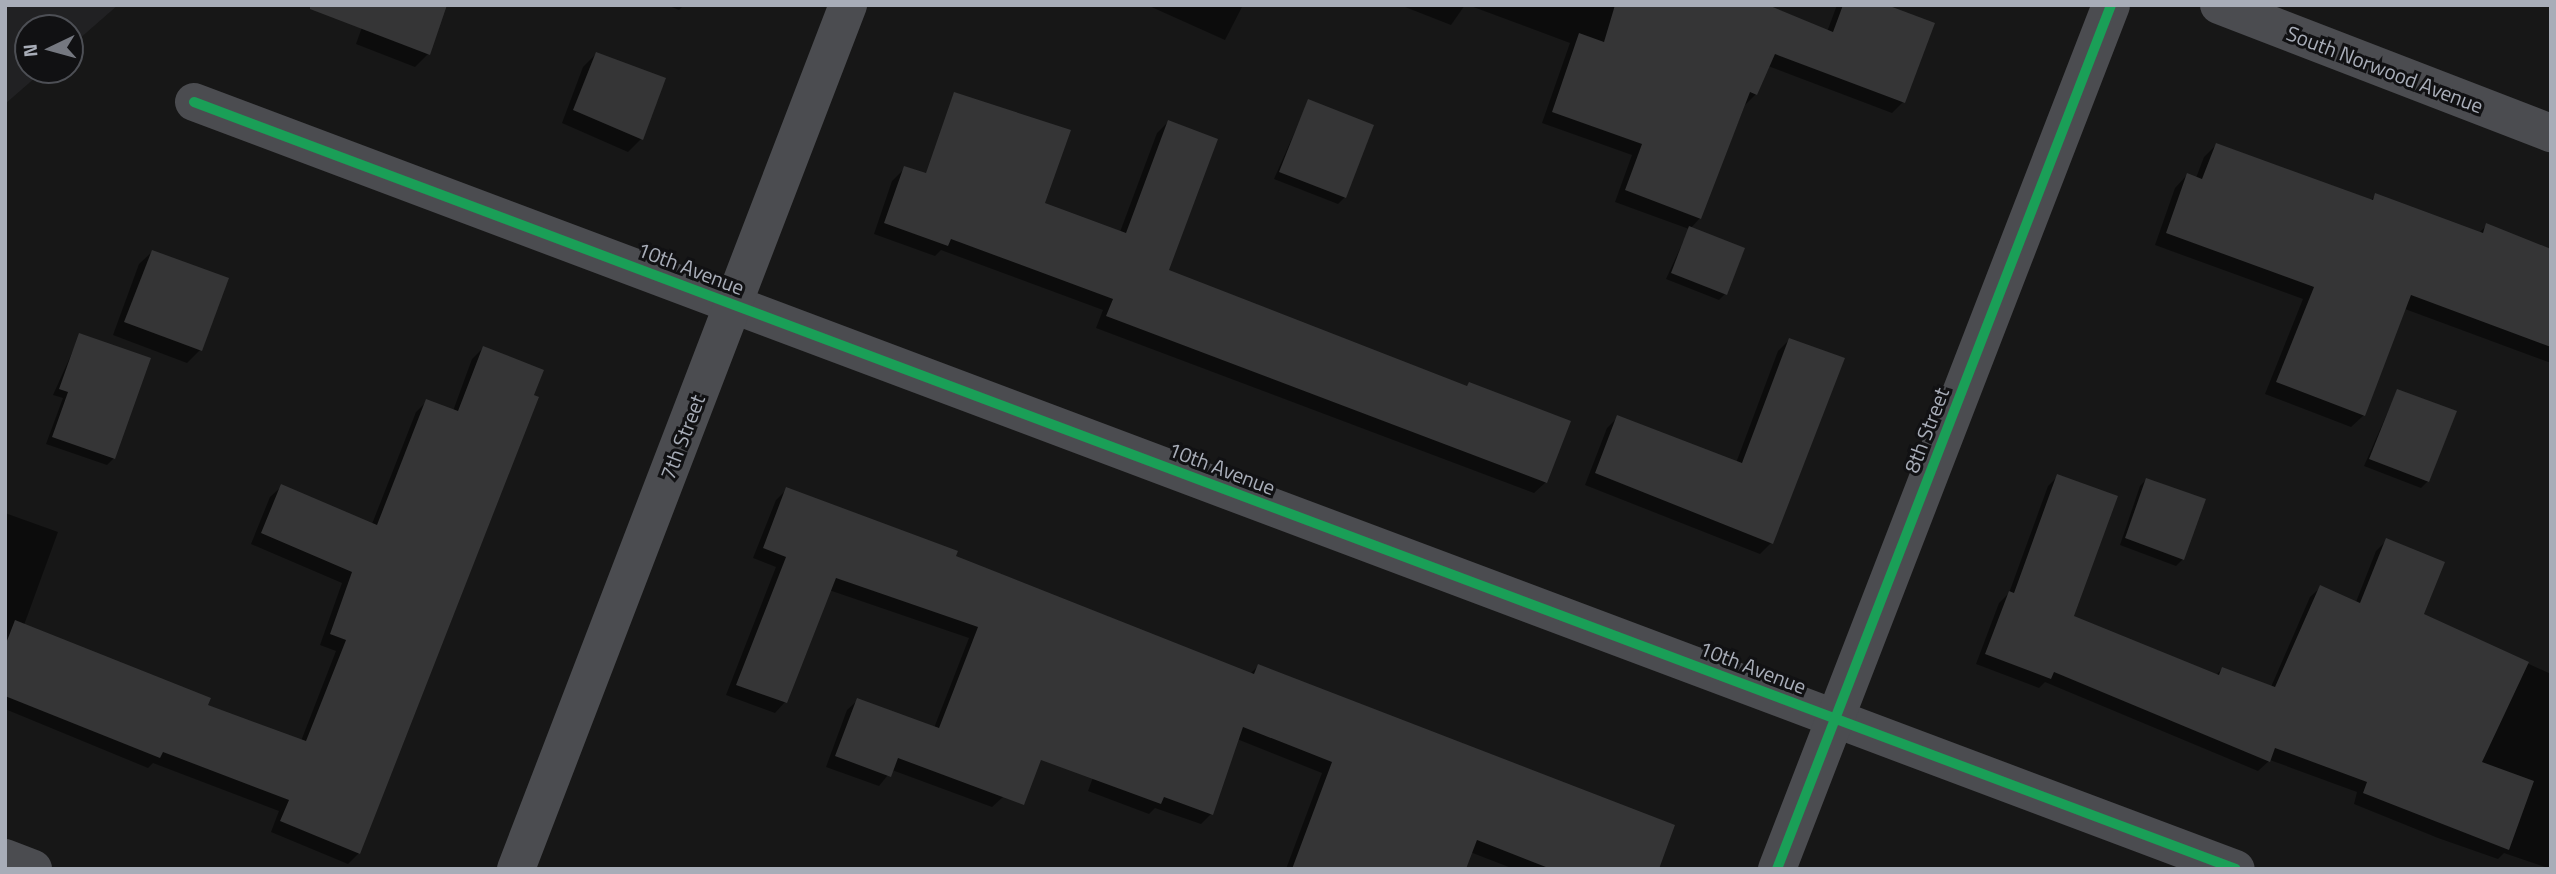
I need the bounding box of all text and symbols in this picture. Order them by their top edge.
north arrow [14,14,84,84]
street label: South Norwood Avenue [2283,20,2487,118]
text: N [15,43,45,59]
street label: 10th Avenue [634,236,748,300]
street label: 8th Street [1898,384,1954,476]
street label: 7th Street [654,391,710,483]
street label: 10th Avenue [1165,436,1279,500]
street label: 10th Avenue [1696,635,1810,699]

